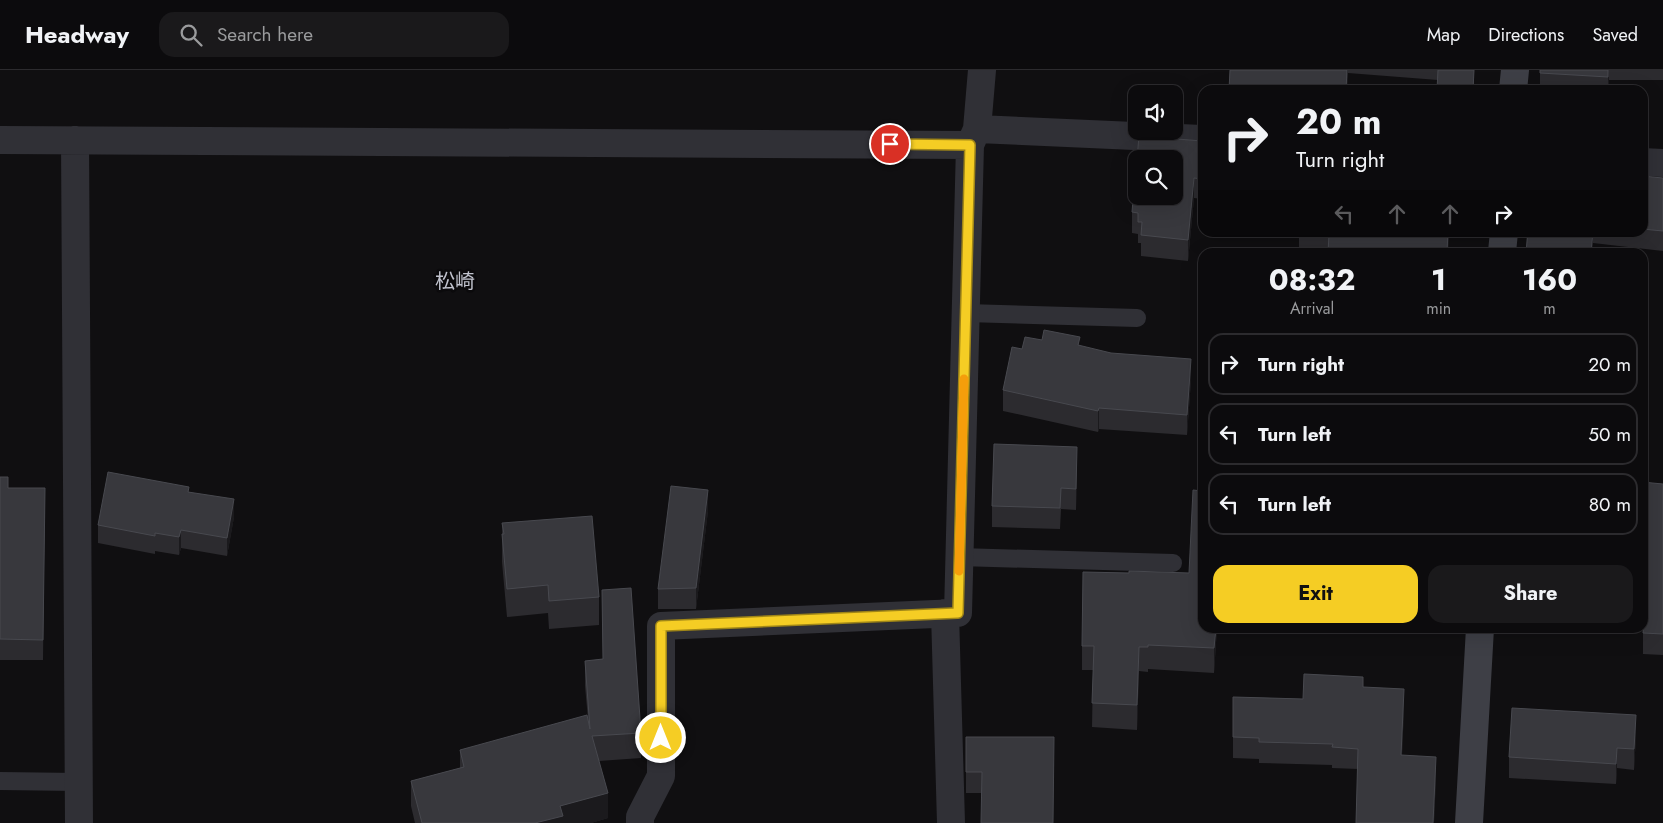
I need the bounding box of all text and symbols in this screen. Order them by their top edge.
search box [159,12,509,57]
text: Headway [25,17,129,52]
icon: search [177,21,205,49]
text: Search here [217,21,313,48]
text: Map [1427,22,1460,48]
text: Directions [1488,22,1564,48]
text: Saved [1592,22,1638,48]
map controls [1128,85,1183,205]
button: sound [1128,85,1183,140]
text: 20 m [1296,97,1381,147]
icon: right [1213,105,1278,170]
pin [869,123,911,165]
icon: arrive [876,130,904,158]
text: Turn right [1296,143,1384,175]
button: search [1128,150,1183,205]
icon: left [1330,200,1358,228]
icon: ahead [1383,200,1411,228]
icon: ahead [1436,200,1464,228]
icon: right [1489,200,1517,228]
text: 08:32 [1269,258,1355,301]
text: 1 [1431,258,1446,301]
text: 160 [1522,258,1577,301]
district label: 松崎 [435,267,475,296]
text: Arrival [1290,297,1334,320]
text: min [1426,297,1451,320]
text: m [1543,297,1556,320]
icon: right [1215,350,1243,378]
text: Turn right [1258,351,1344,378]
text: 20 m [1588,351,1631,378]
icon: left [1215,420,1243,448]
text: Turn left [1258,421,1331,448]
text: 50 m [1588,421,1631,448]
icon: left [1215,490,1243,518]
text: Turn left [1258,491,1331,518]
text: 80 m [1589,491,1631,518]
button: Exit [1213,565,1418,623]
button: Share [1428,565,1633,623]
position arrow [634,711,686,763]

